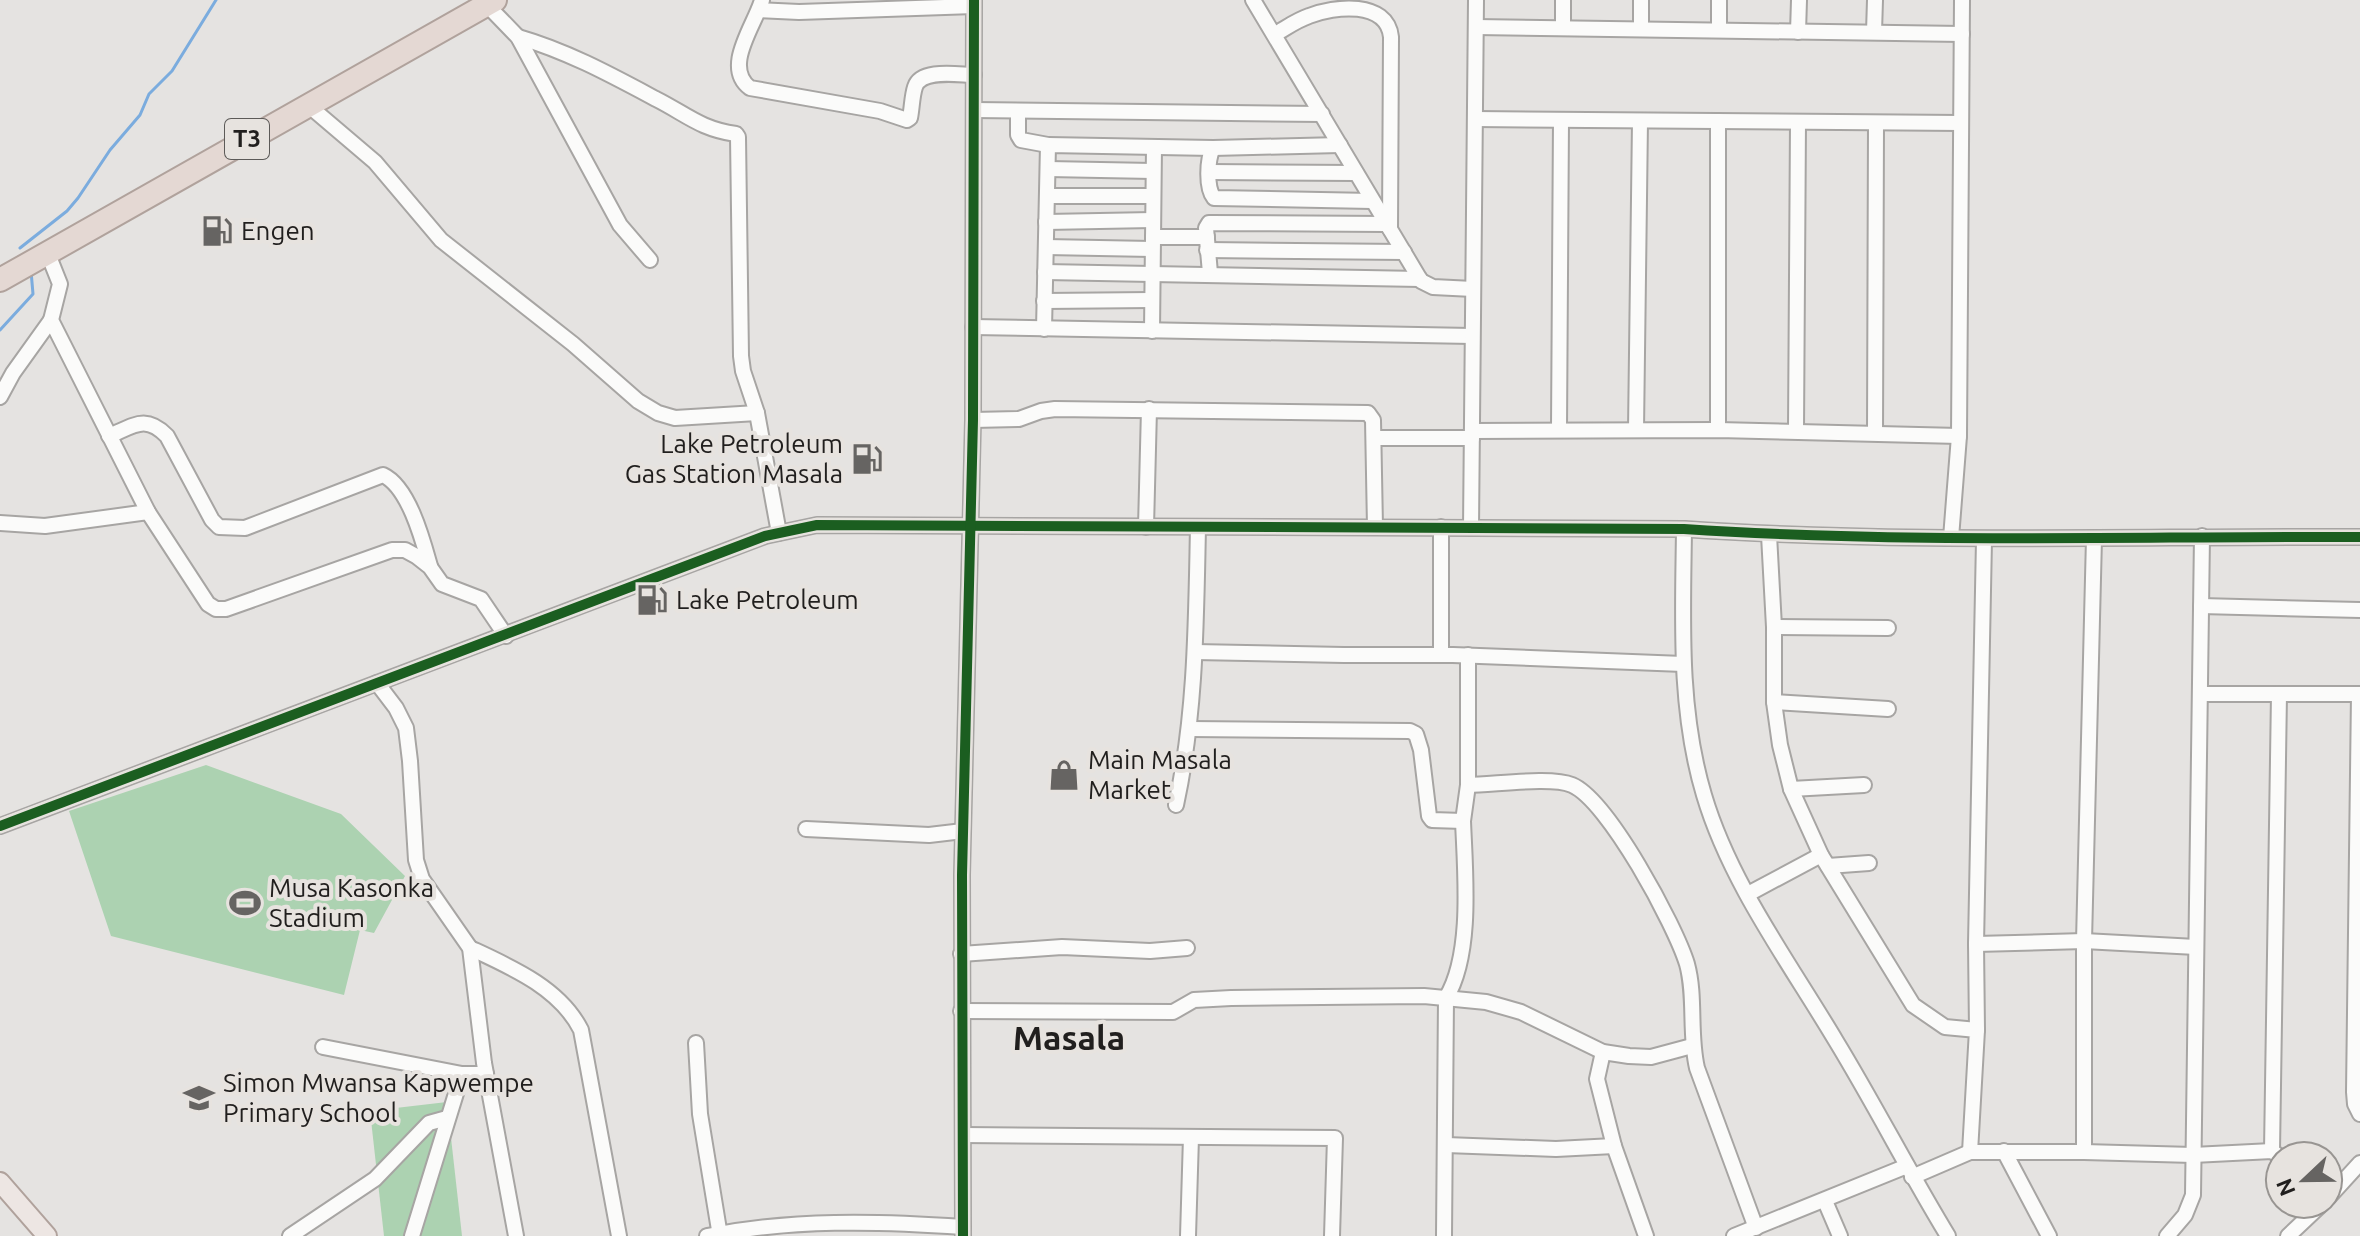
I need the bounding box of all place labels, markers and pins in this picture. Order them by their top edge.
fuel station icon: Engen [200,214,234,248]
place label: Engen [241,216,315,245]
place label: Lake Petroleum Gas Station Masala [625,429,843,488]
fuel station icon: Lake Petroleum Gas Station Masala [850,442,884,476]
fuel station icon: Lake Petroleum [635,583,669,617]
place label: Lake Petroleum [676,585,859,614]
place label: Main Masala Market [1088,745,1232,804]
shop icon: Main Masala Market [1047,758,1081,792]
place label: Musa Kasonka Stadium [269,873,434,932]
sports icon: Musa Kasonka Stadium [228,886,262,920]
place label: Simon Mwansa Kapwempe Primary School [223,1068,534,1127]
school or university icon: Simon Mwansa Kapwempe Primary School [182,1081,216,1115]

